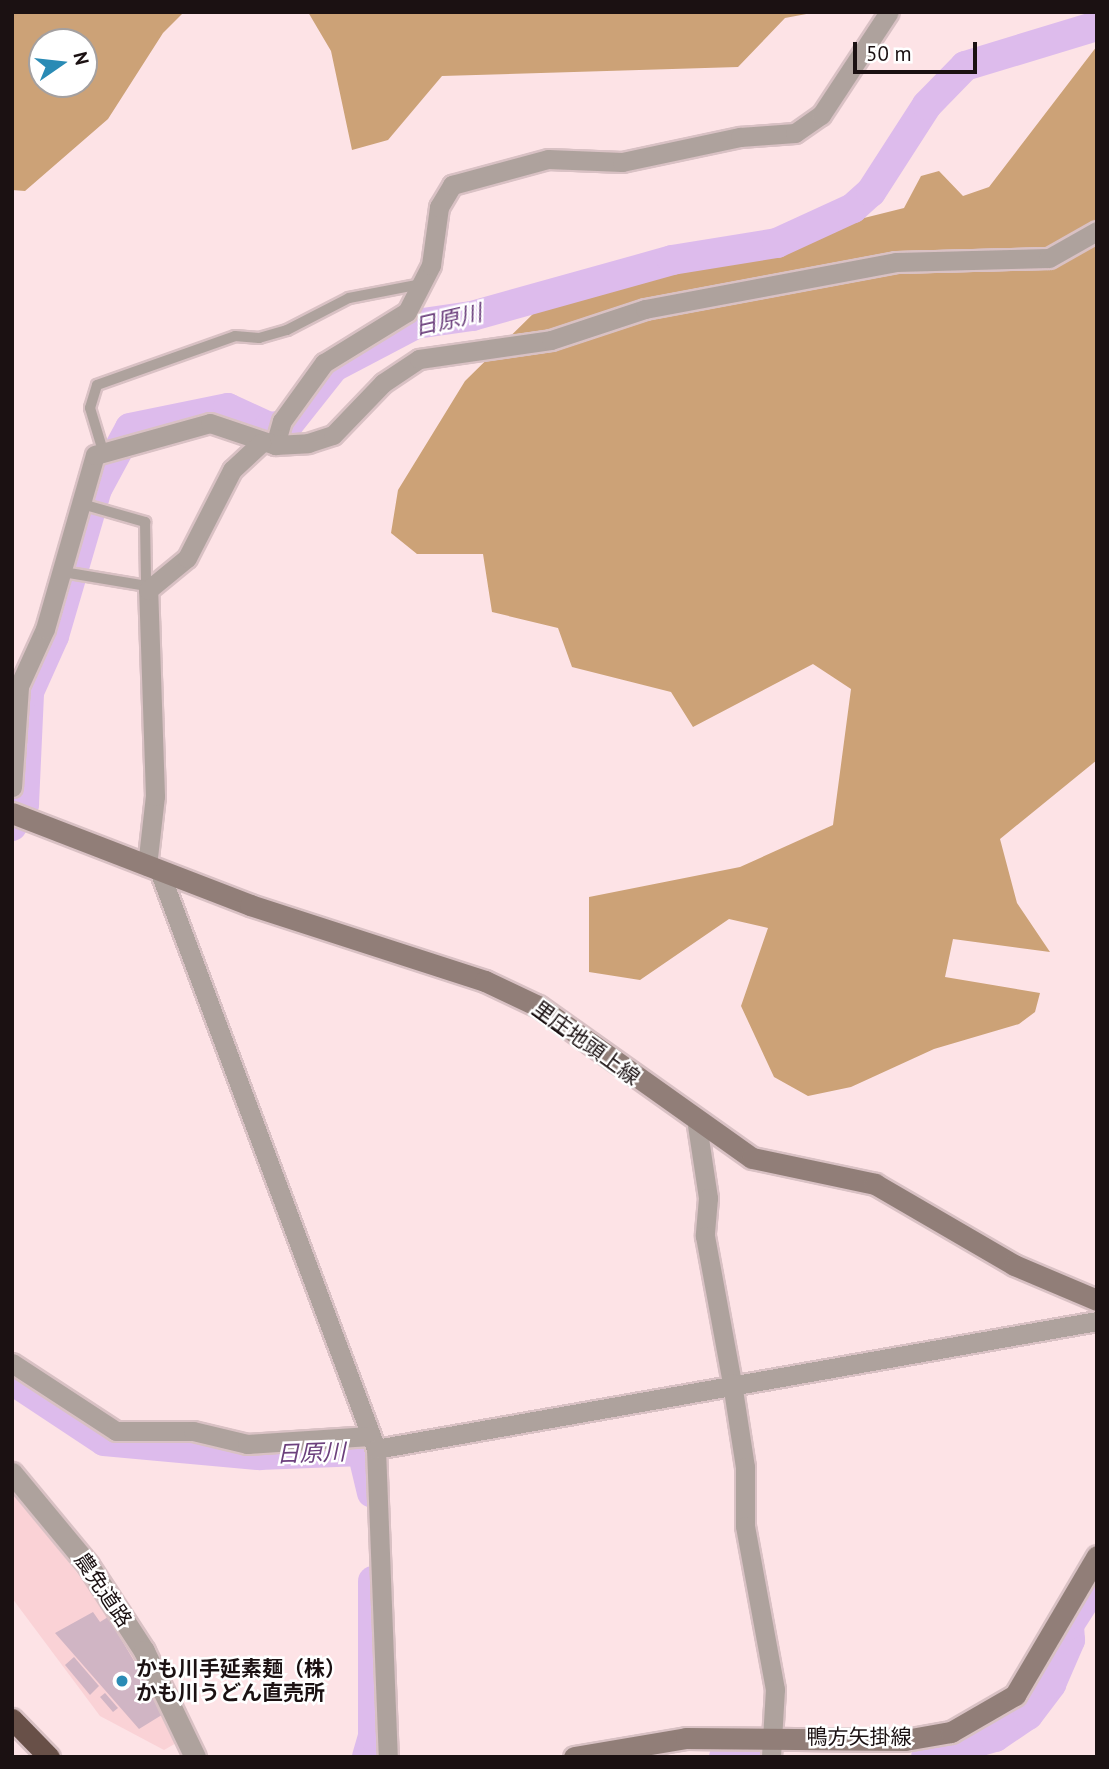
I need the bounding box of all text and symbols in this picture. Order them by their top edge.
north arrow [28,28,98,98]
scale bar [857,28,981,72]
text: 50 m [866,40,912,67]
text: N [68,49,95,67]
water label: 日原川 [411,299,485,341]
street label: 里庄地頭上線 [528,996,644,1090]
water label: 日原川 [276,1438,346,1468]
street label: 農免道路 [69,1548,137,1632]
place label: かも川手延素麺（株） かも川うどん直売所 [136,1656,346,1706]
marker: かも川手延素麺（株） かも川うどん直売所 [114,1673,130,1689]
street label: 鴨方矢掛線 [807,1724,911,1750]

